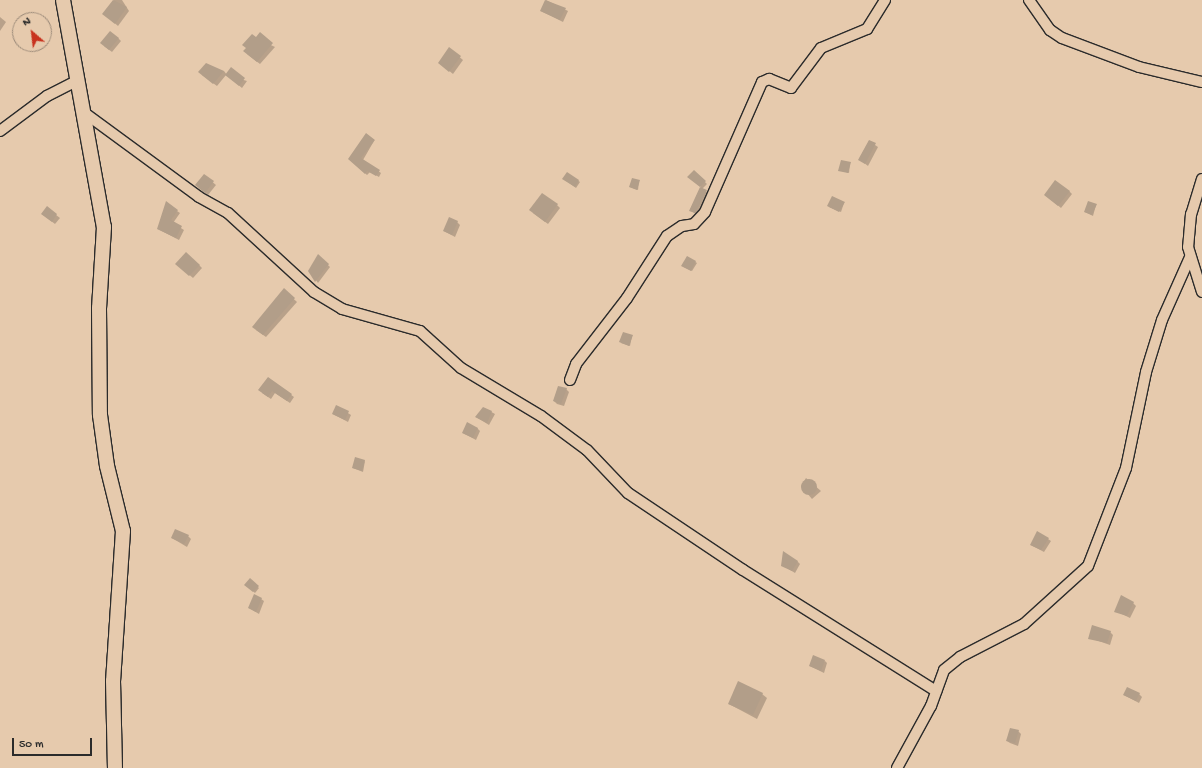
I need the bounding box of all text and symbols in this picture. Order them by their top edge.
north arrow [12,12,52,52]
text: N [21,15,33,29]
scale bar [14,730,94,756]
text: 50 m [19,738,44,752]

